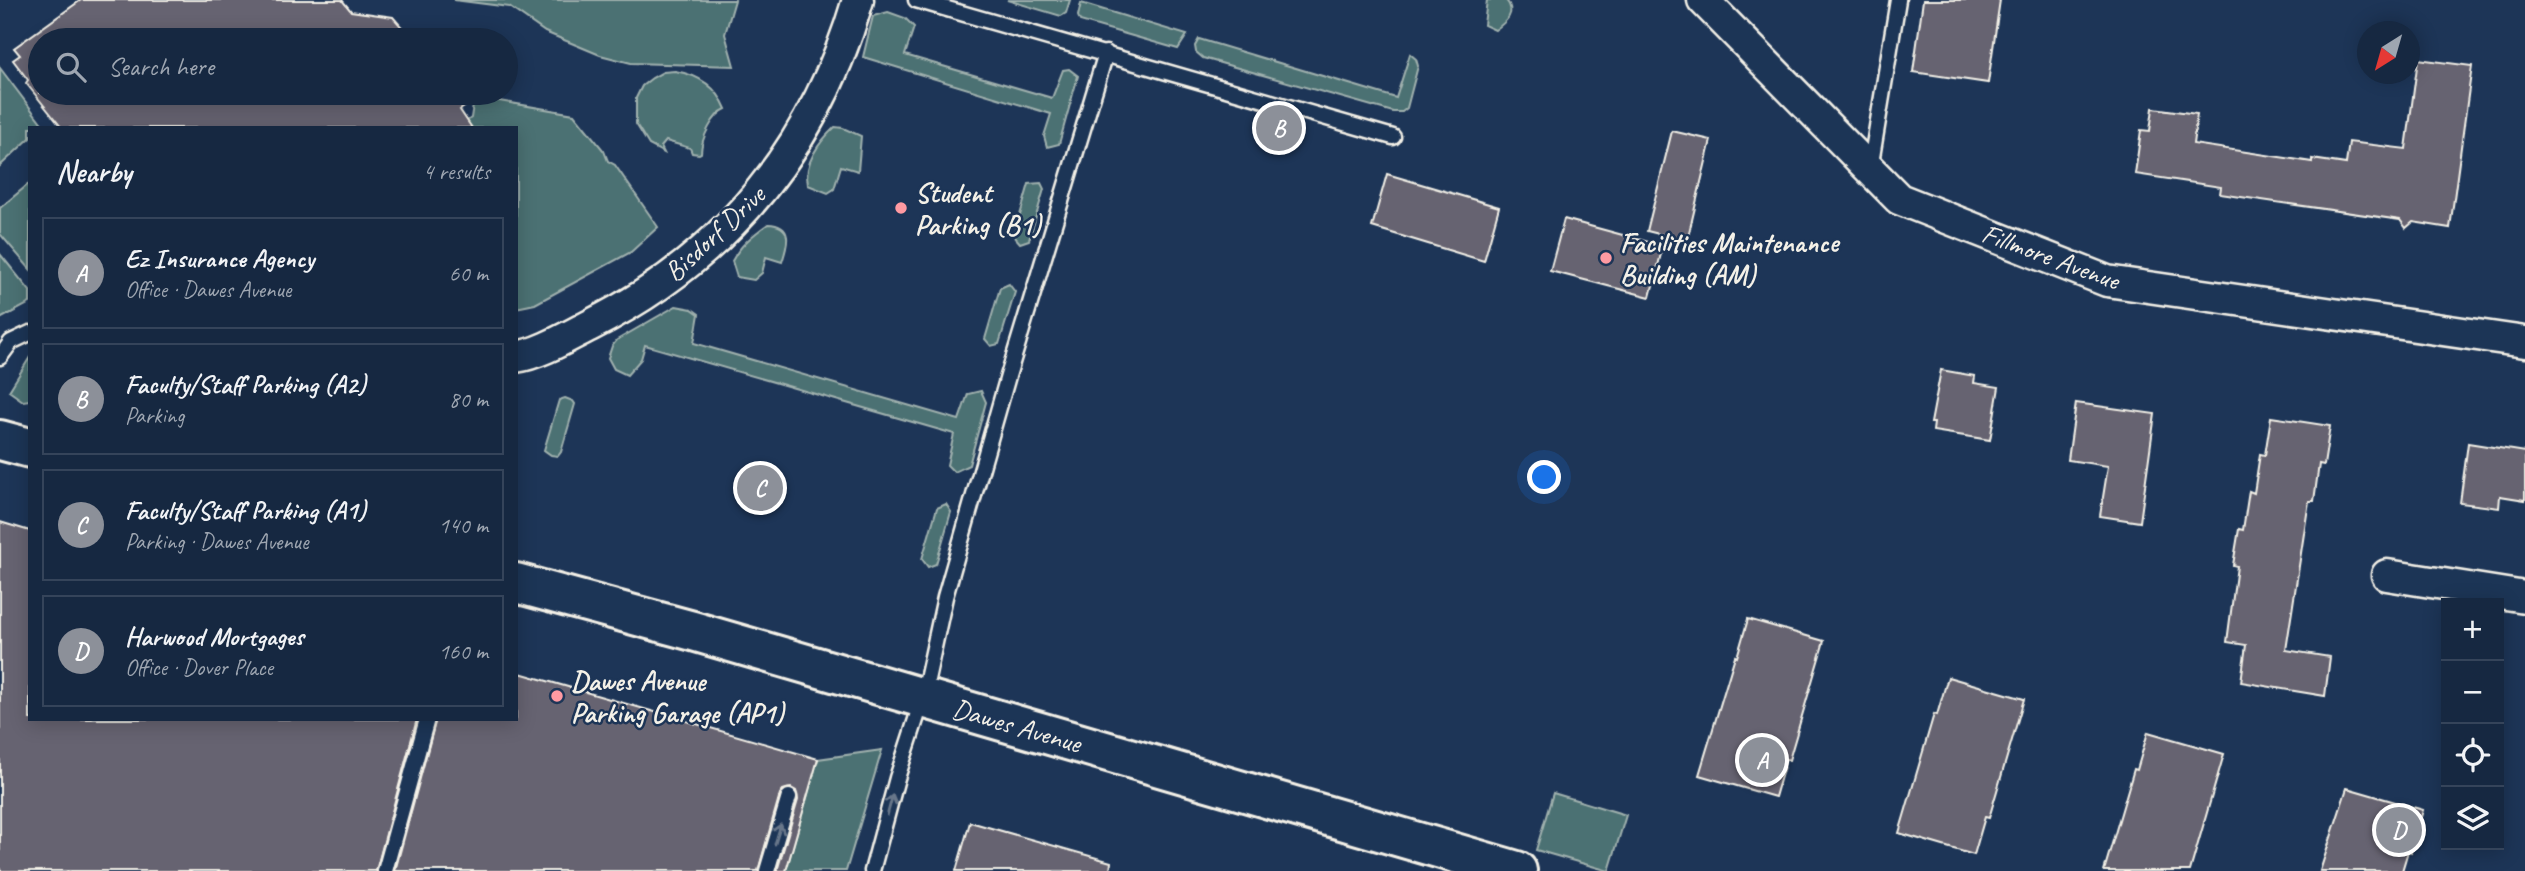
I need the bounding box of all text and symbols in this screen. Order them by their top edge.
north arrow [2357,21,2420,84]
search box [28,28,518,105]
icon: search [52,48,90,86]
text: Search here [108,50,214,83]
pin: B [1256,102,1302,154]
text: Nearby [56,153,132,191]
text: 4 results [423,157,490,186]
place label: Student Parking (B1) [915,175,1043,242]
street label: Bisdorf Drive [657,177,774,289]
marker: Student Parking (B1) [893,200,909,216]
street label: Fillmore Avenue [1977,215,2126,298]
place label: Facilities Maintenance Building (AM) [1620,225,1841,292]
text: Ez Insurance Agency [125,242,314,275]
marker: Facilities Maintenance Building (AM) [1598,250,1614,266]
text: A [75,259,87,288]
text: 60 m [449,259,488,288]
text: Office · Dawes Avenue [125,275,291,304]
text: Faculty/Staff Parking (A2) [125,368,366,401]
text: B [75,385,87,414]
text: 80 m [449,385,488,414]
text: Parking [125,401,184,430]
your location [1527,460,1561,494]
pin: C [737,462,783,514]
text: Faculty/Staff Parking (A1) [125,494,366,527]
text: C [76,511,86,540]
text: 140 m [439,511,488,540]
text: Parking · Dawes Avenue [125,527,308,556]
map controls [2441,598,2504,850]
button: + [2441,598,2504,661]
text: Harwood Mortgages [125,620,304,653]
text: D [74,637,88,666]
text: 160 m [439,637,488,666]
text: Office · Dover Place [125,653,273,682]
button: − [2441,661,2504,724]
place label: Dawes Avenue Parking Garage (AP1) [571,663,786,730]
marker: Dawes Avenue Parking Garage (AP1) [549,688,565,704]
street label: Dawes Avenue [948,690,1087,761]
button: locate [2441,724,2504,787]
pin: A [1739,734,1785,786]
button: layers [2441,787,2504,850]
one-way arrow [884,794,897,816]
pin: D [2376,804,2422,856]
one-way arrow [772,823,785,845]

